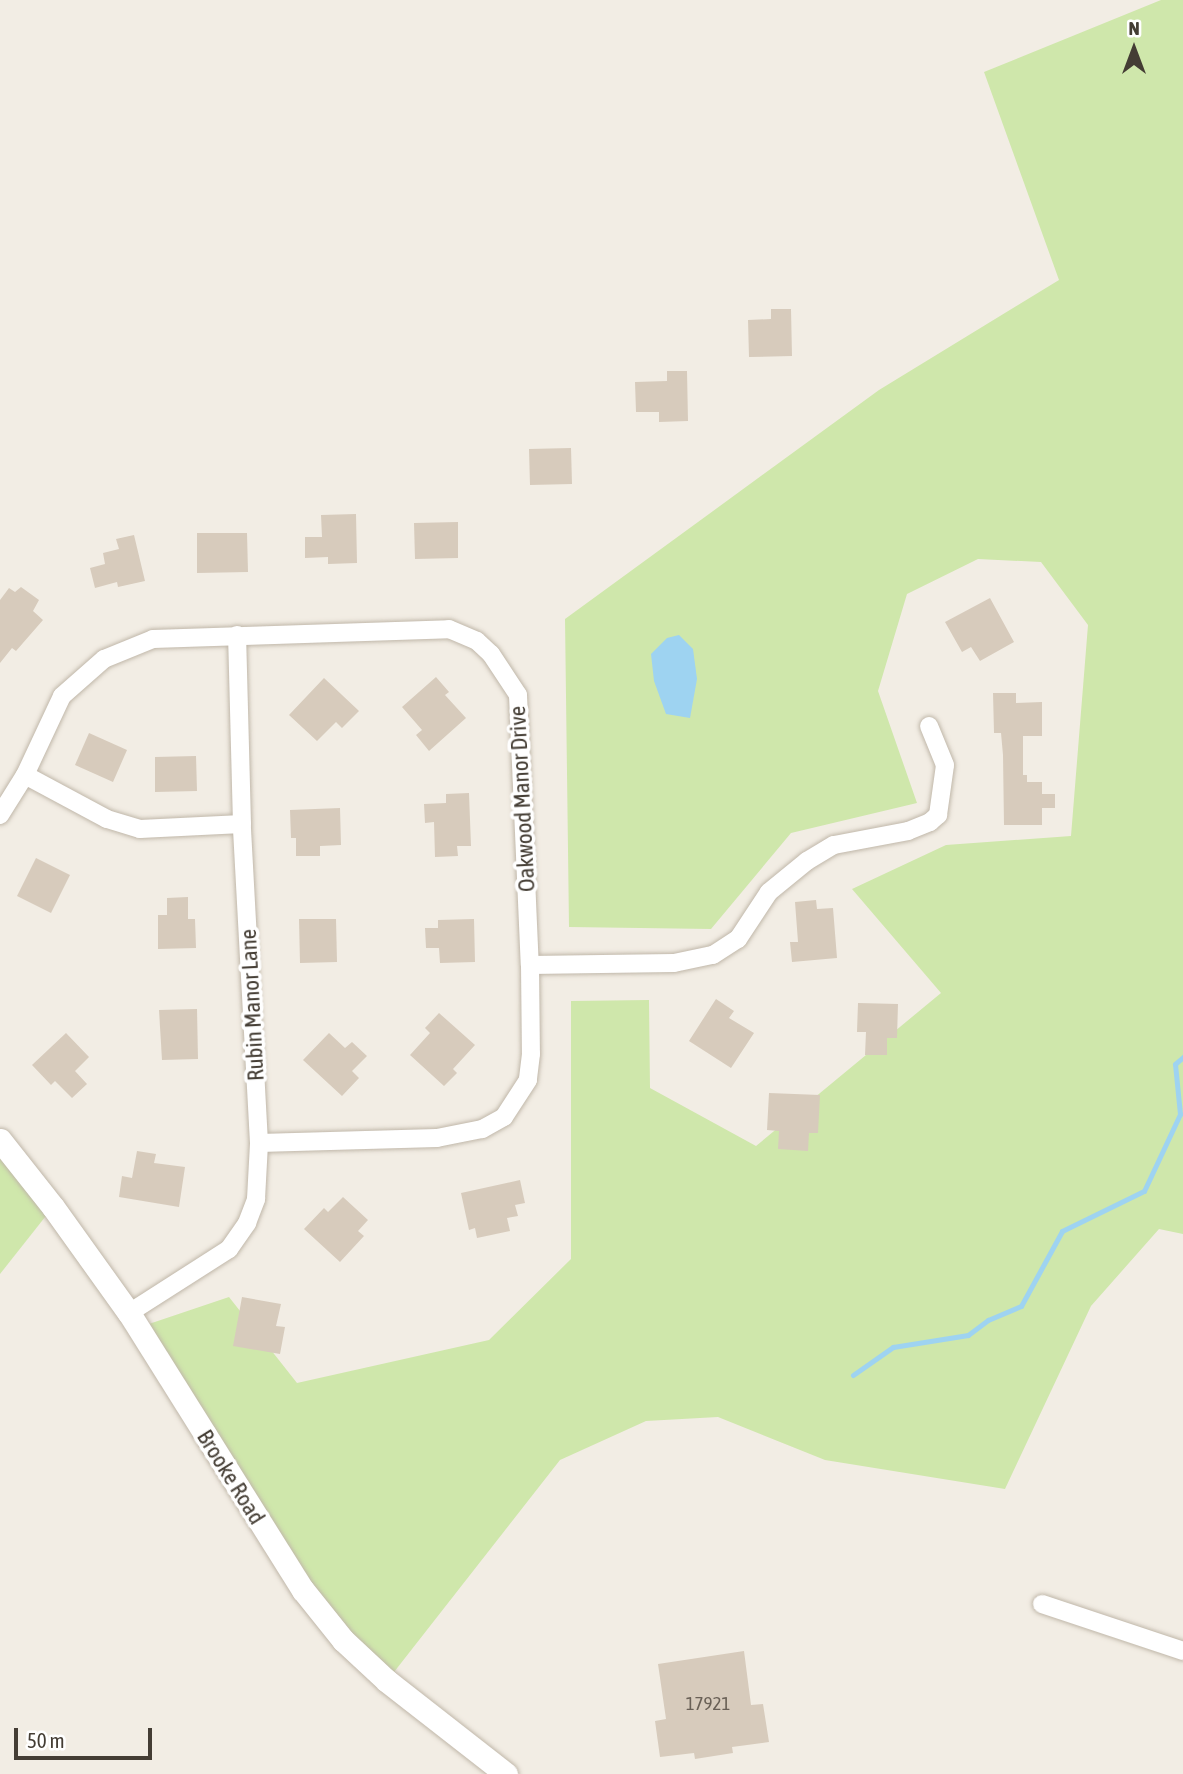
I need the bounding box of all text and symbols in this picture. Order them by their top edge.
north arrow [1099,14,1169,84]
text: N [1128,17,1140,39]
street label: Oakwood Manor Drive [503,705,541,893]
street label: Rubin Manor Lane [234,928,270,1082]
street label: Brooke Road [191,1425,271,1529]
house number: 17921 [686,1693,730,1715]
scale bar [18,1714,156,1758]
text: 50 m [27,1728,65,1752]

